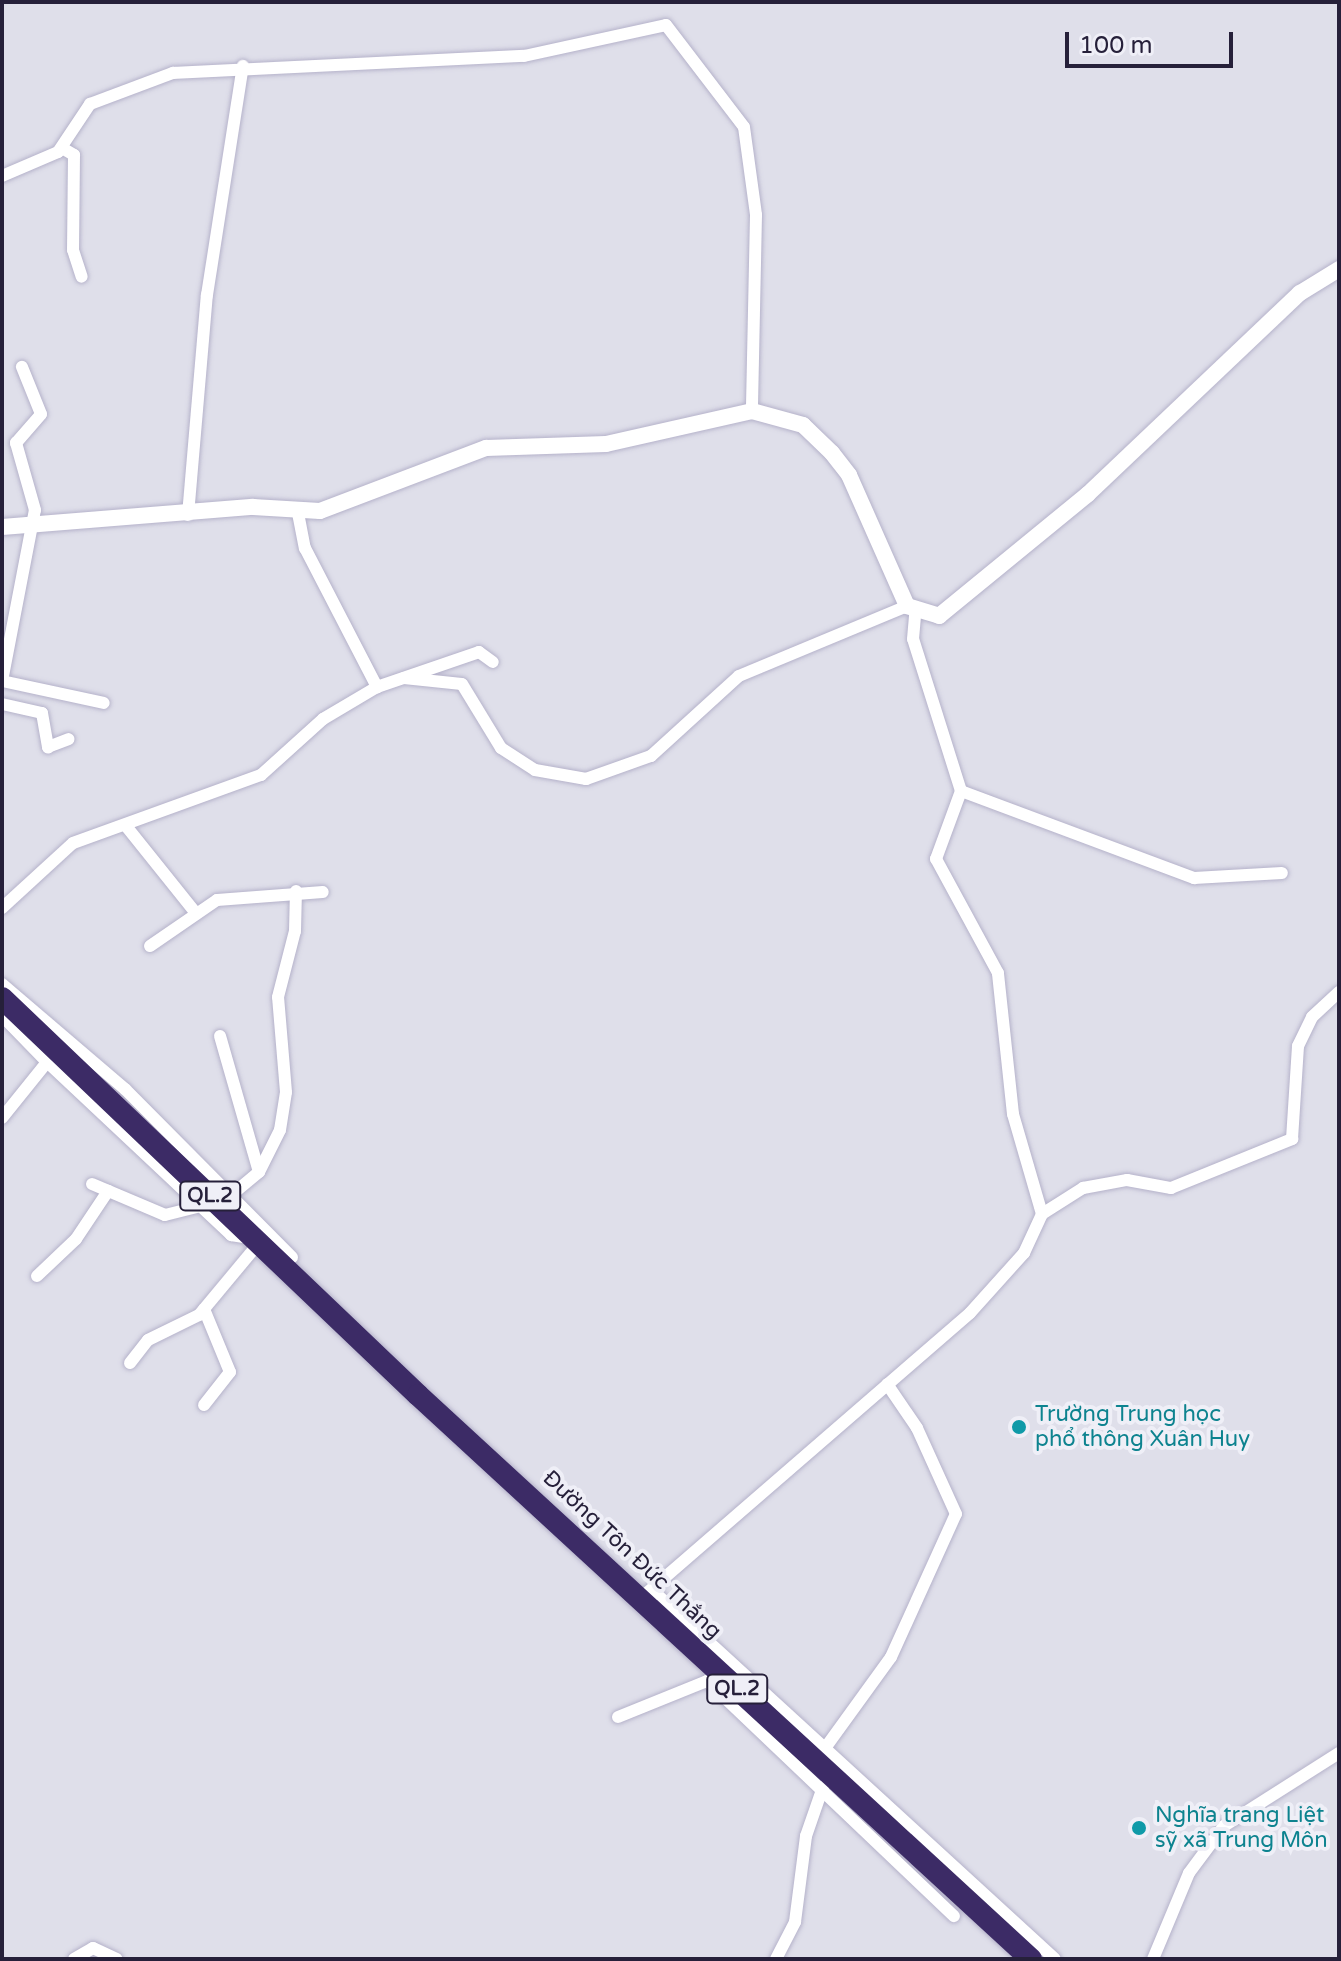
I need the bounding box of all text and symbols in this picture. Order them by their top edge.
scale bar [1069,16,1237,66]
text: 100 m [1079,31,1153,60]
road number: QL.2 [178,1180,242,1212]
place label: Trường Trung học phổ thông Xuân Huy [1035,1401,1250,1452]
marker: Trường Trung học phổ thông Xuân Huy [1010,1418,1028,1436]
street label: Đường Tôn Đức Thắng [537,1465,727,1645]
road number: QL.2 [705,1673,769,1705]
place label: Nghĩa trang Liệt sỹ xã Trung Môn [1155,1802,1328,1854]
marker: Nghĩa trang Liệt sỹ xã Trung Môn [1130,1819,1148,1837]

